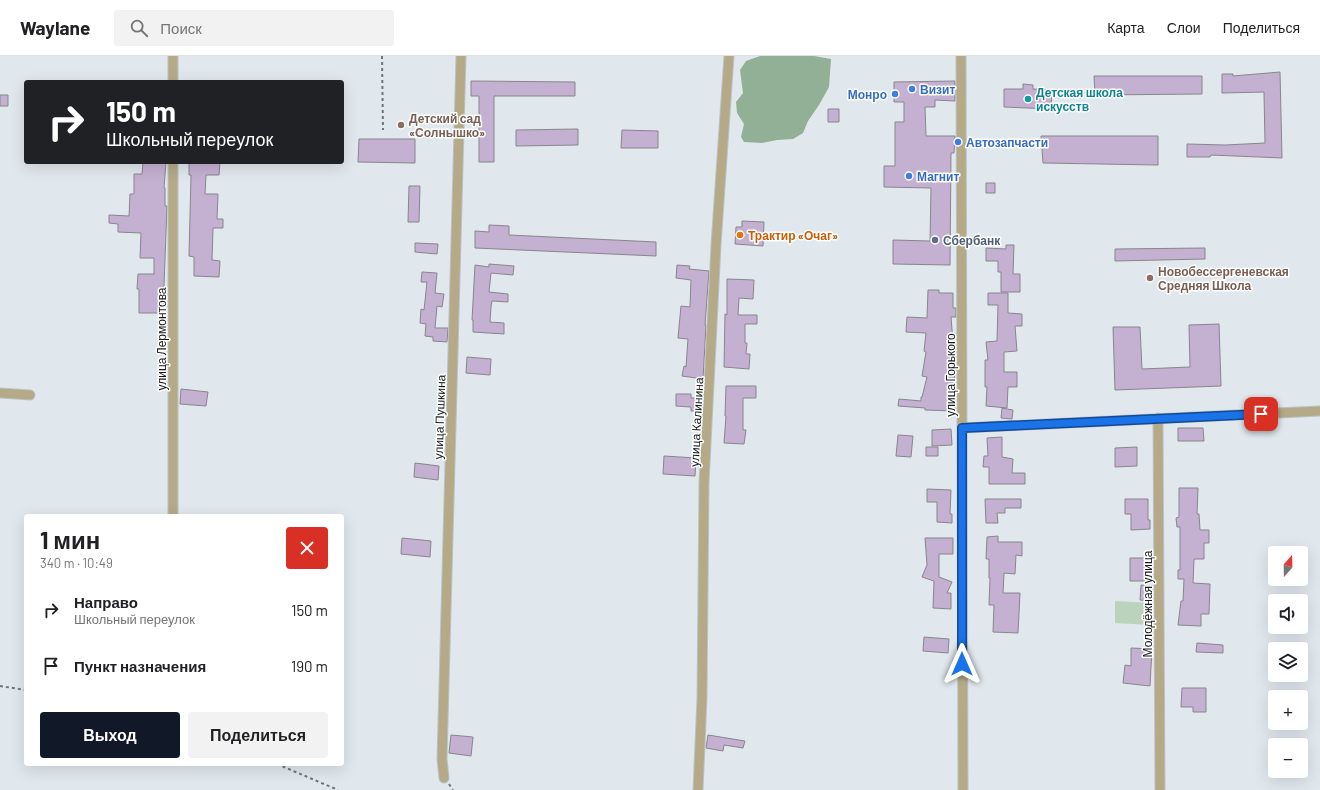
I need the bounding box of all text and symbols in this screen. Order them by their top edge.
search box [114,10,394,46]
text: Waylane [20,16,90,39]
icon: search [128,17,150,39]
text: Поиск [160,19,202,37]
text: Карта [1107,19,1145,36]
text: Слои [1167,19,1201,36]
text: Поделиться [1223,19,1300,36]
place label: Визит [920,82,955,96]
marker: Визит [907,84,917,94]
place label: Детская школа искусств [1036,85,1123,114]
place label: Монро [848,87,887,102]
marker: Монро [890,89,900,99]
text: 150 m [106,94,176,128]
marker: Детская школа искусств [1023,94,1033,104]
icon: right [40,96,92,148]
place label: Детский сад «Солнышко» [409,111,485,139]
marker: Детский сад «Солнышко» [396,120,406,130]
text: Школьный переулок [106,128,273,150]
place label: Автозапчасти [966,135,1048,149]
marker: Автозапчасти [953,137,963,147]
place label: Магнит [917,169,959,183]
marker: Магнит [904,171,914,181]
place label: Трактир «Очаг» [748,228,838,243]
marker: Трактир «Очаг» [735,230,745,240]
place label: Сбербанк [943,233,1001,248]
marker: Сбербанк [930,235,940,245]
place label: Новобессергеневская Средняя Школа [1158,264,1289,293]
marker: Новобессергеневская Средняя Школа [1145,273,1155,283]
street label: улица Лермонтова [154,287,169,391]
street label: улица Горького [943,333,958,417]
street label: улица Пушкина [431,374,448,460]
street label: улица Калинина [687,377,706,467]
pin [1244,397,1278,431]
icon: arrive [1250,403,1272,425]
text: 1 мин [40,525,100,554]
button: close [286,527,328,569]
north arrow [1268,546,1308,586]
map controls [1268,546,1308,778]
street label: Молодёжная улица [1140,550,1155,657]
text: 340 m · 10:49 [40,555,113,571]
text: Направо [74,593,138,611]
button: sound [1268,594,1308,634]
icon: right [40,599,62,621]
text: 150 m [291,601,328,619]
text: Школьный переулок [74,611,195,627]
button: layers [1268,642,1308,682]
position arrow [941,643,983,685]
icon: arrive [40,655,62,677]
text: Пункт назначения [74,657,206,675]
text: 190 m [291,657,328,675]
button: + [1268,690,1308,730]
button: Выход [40,712,180,758]
button: Поделиться [188,712,328,758]
button: − [1268,738,1308,778]

